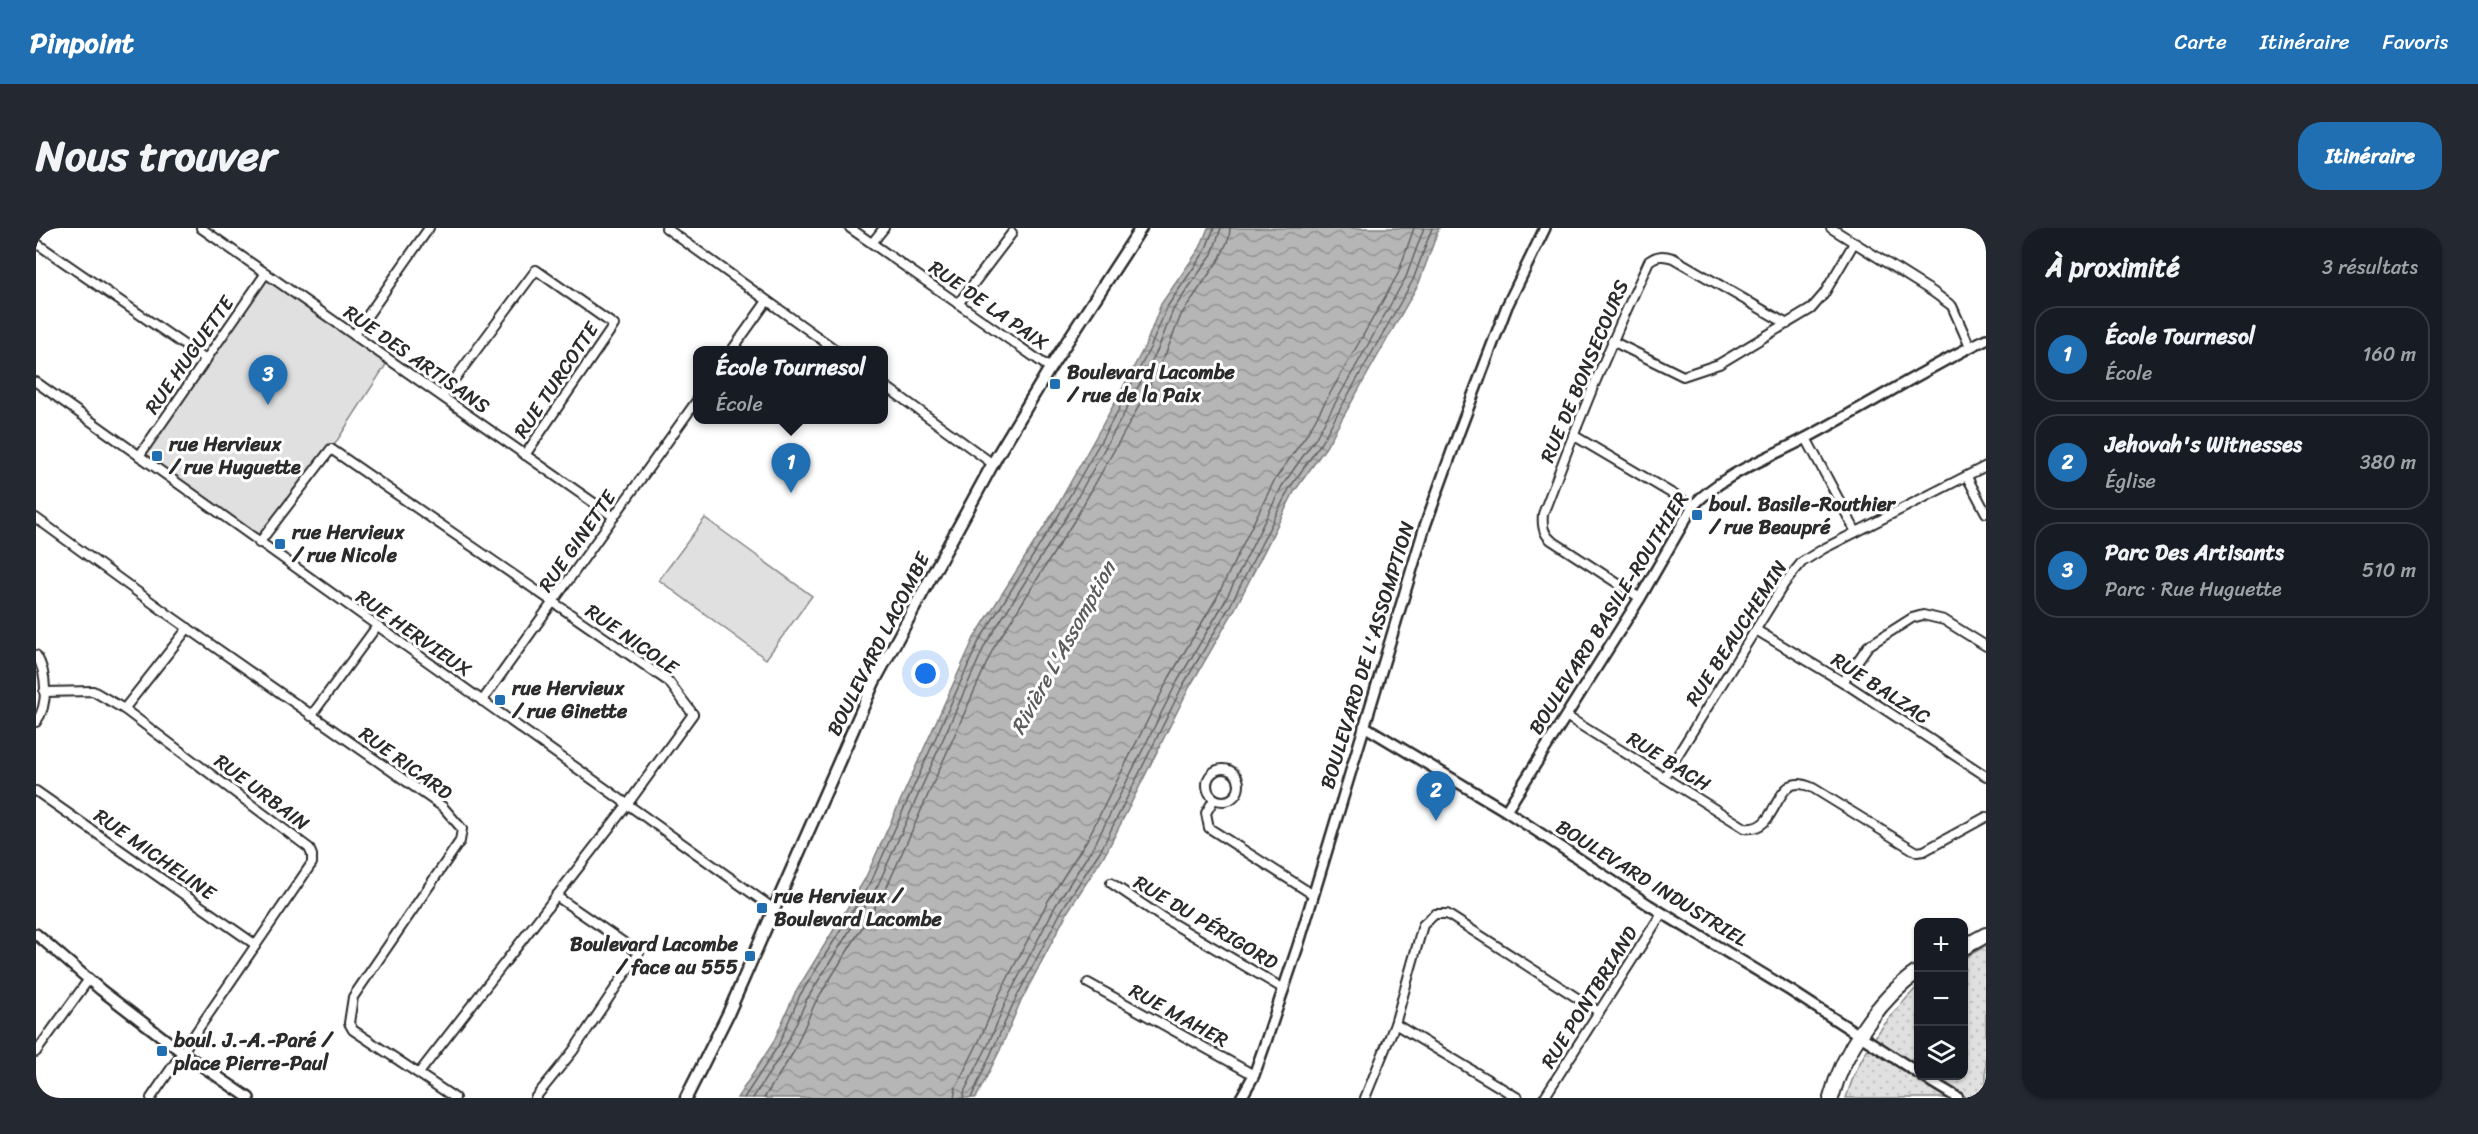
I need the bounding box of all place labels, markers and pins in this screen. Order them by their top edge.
place label: Boulevard Lacombe / rue de la Paix [1066,355,1236,413]
pin: 3 [248,356,288,405]
marker: Boulevard Lacombe / rue de la Paix [1048,377,1062,391]
place label: rue Hervieux / rue Huguette [168,427,301,485]
pin: 1 [772,444,810,493]
marker: rue Hervieux / rue Huguette [150,449,164,463]
place label: boul. Basile-Routhier / rue Beaupré [1708,487,1897,545]
marker: boul. Basile-Routhier / rue Beaupré [1690,508,1704,522]
place label: rue Hervieux / rue Nicole [291,515,405,573]
marker: rue Hervieux / rue Nicole [273,537,287,551]
place label: rue Hervieux / rue Ginette [511,671,628,729]
marker: rue Hervieux / rue Ginette [493,693,507,707]
pin: 2 [1416,772,1456,821]
place label: rue Hervieux / Boulevard Lacombe [773,879,943,937]
marker: rue Hervieux / Boulevard Lacombe [755,901,769,915]
place label: Boulevard Lacombe / face au 555 [570,927,739,985]
marker: Boulevard Lacombe / face au 555 [743,949,757,963]
place label: boul. J.-A.-Paré / place Pierre-Paul [172,1023,334,1081]
marker: boul. J.-A.-Paré / place Pierre-Paul [155,1044,169,1058]

